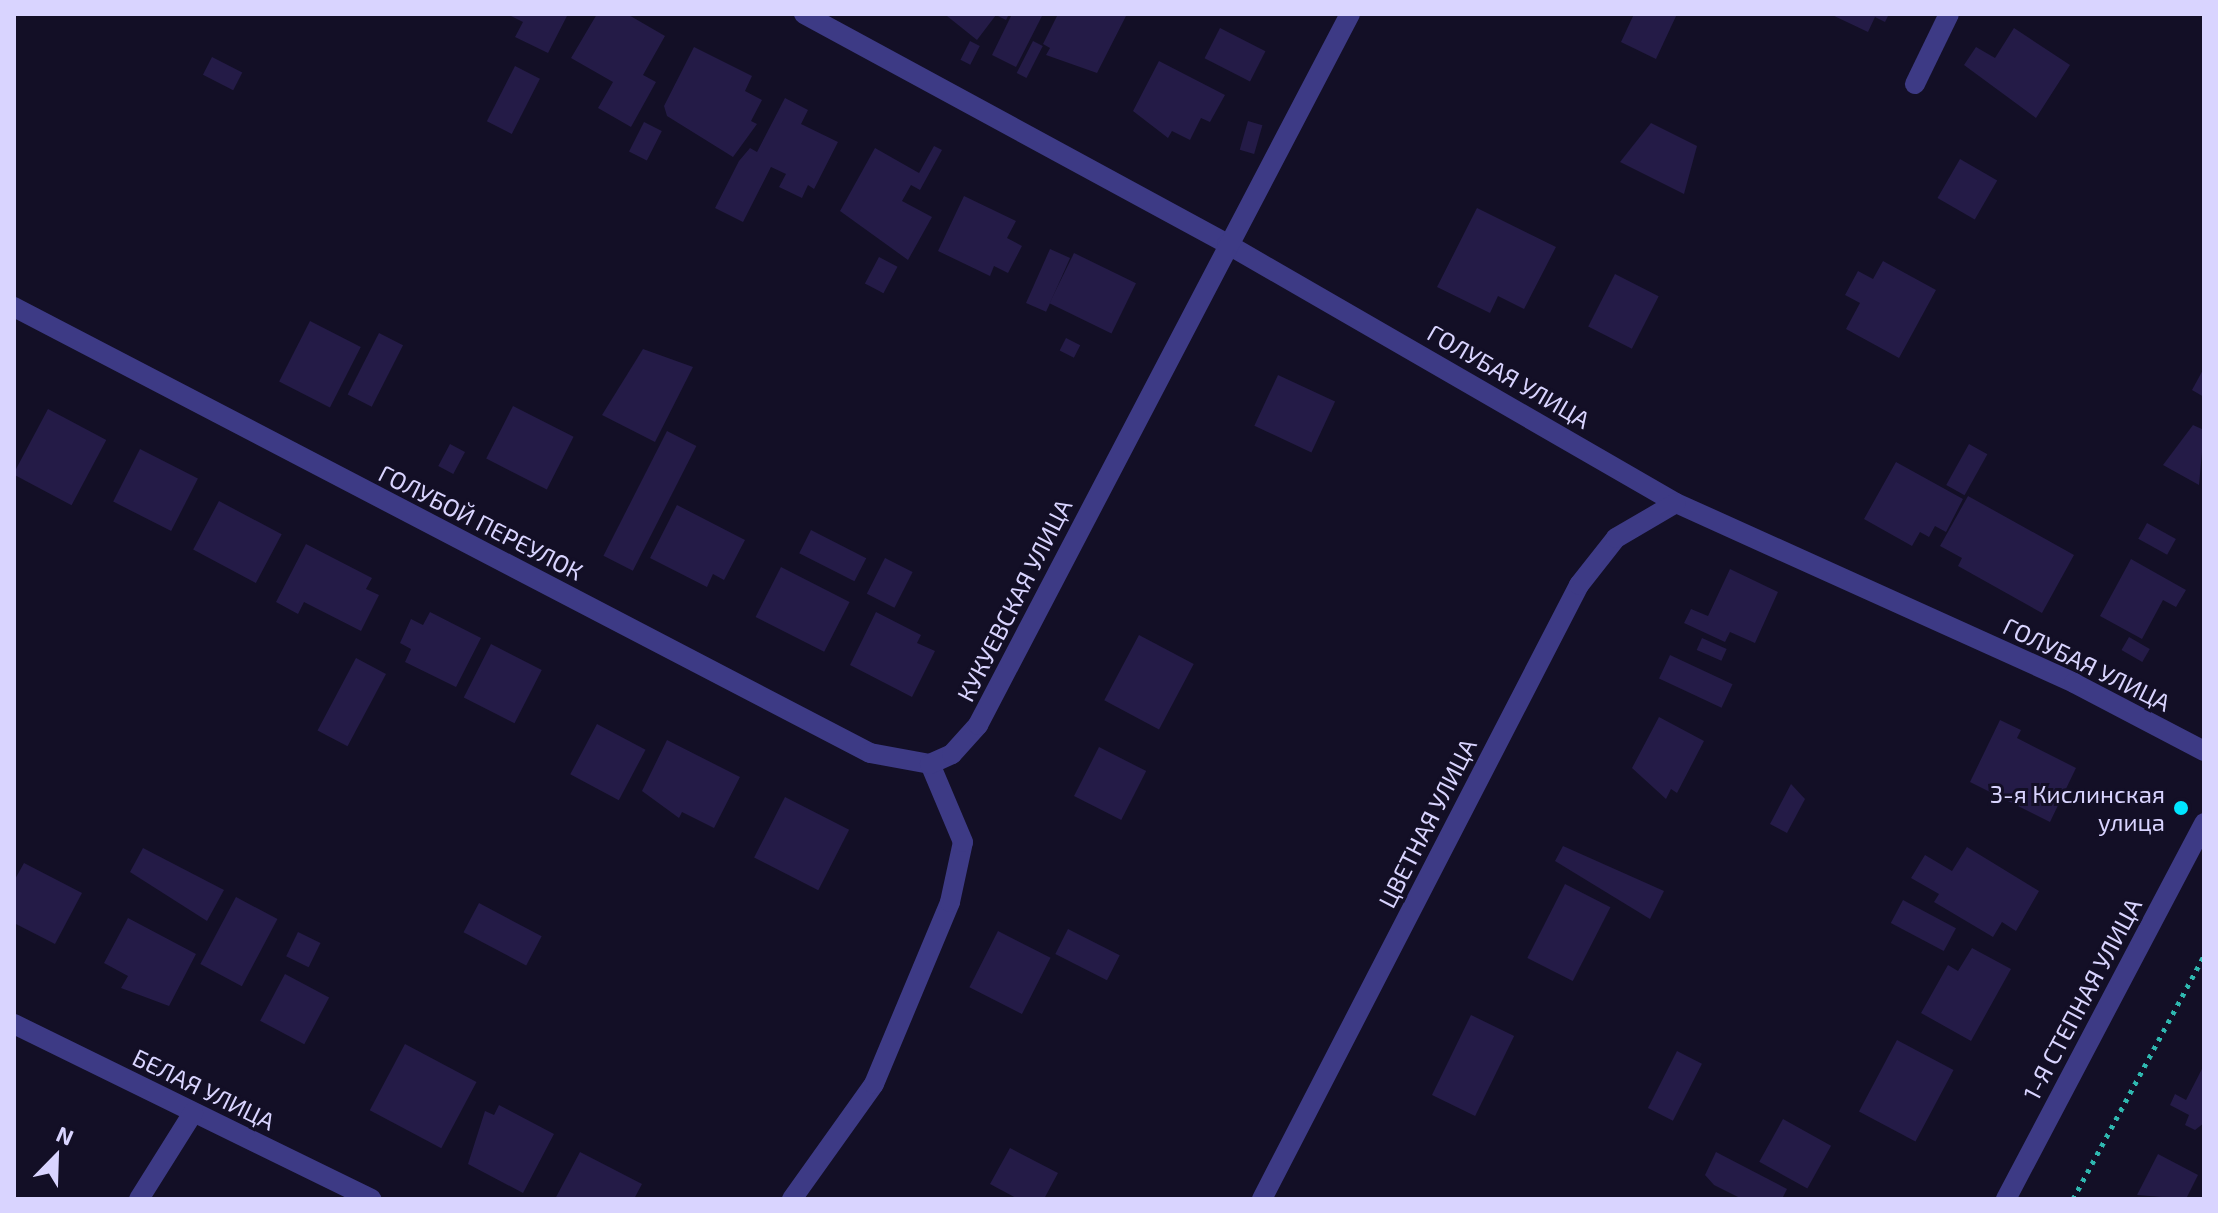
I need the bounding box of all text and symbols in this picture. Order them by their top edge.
street label: ГОЛУБАЯ УЛИЦА [1423,318,1595,434]
street label: ГОЛУБОЙ ПЕРЕУЛОК [374,458,588,586]
street label: КУКУЕВСКАЯ УЛИЦА [950,494,1078,706]
street label: ГОЛУБАЯ УЛИЦА [1999,611,2175,717]
street label: ЦВЕТНАЯ УЛИЦА [1372,734,1482,912]
place label: 3-я Кислинская улица [1990,780,2165,836]
marker: 3-я Кислинская улица [2172,799,2190,817]
street label: 1-Я СТЕПНАЯ УЛИЦА [2017,893,2147,1105]
street label: БЕЛАЯ УЛИЦА [128,1042,280,1136]
north arrow [16,1117,96,1197]
text: N [53,1120,78,1150]

